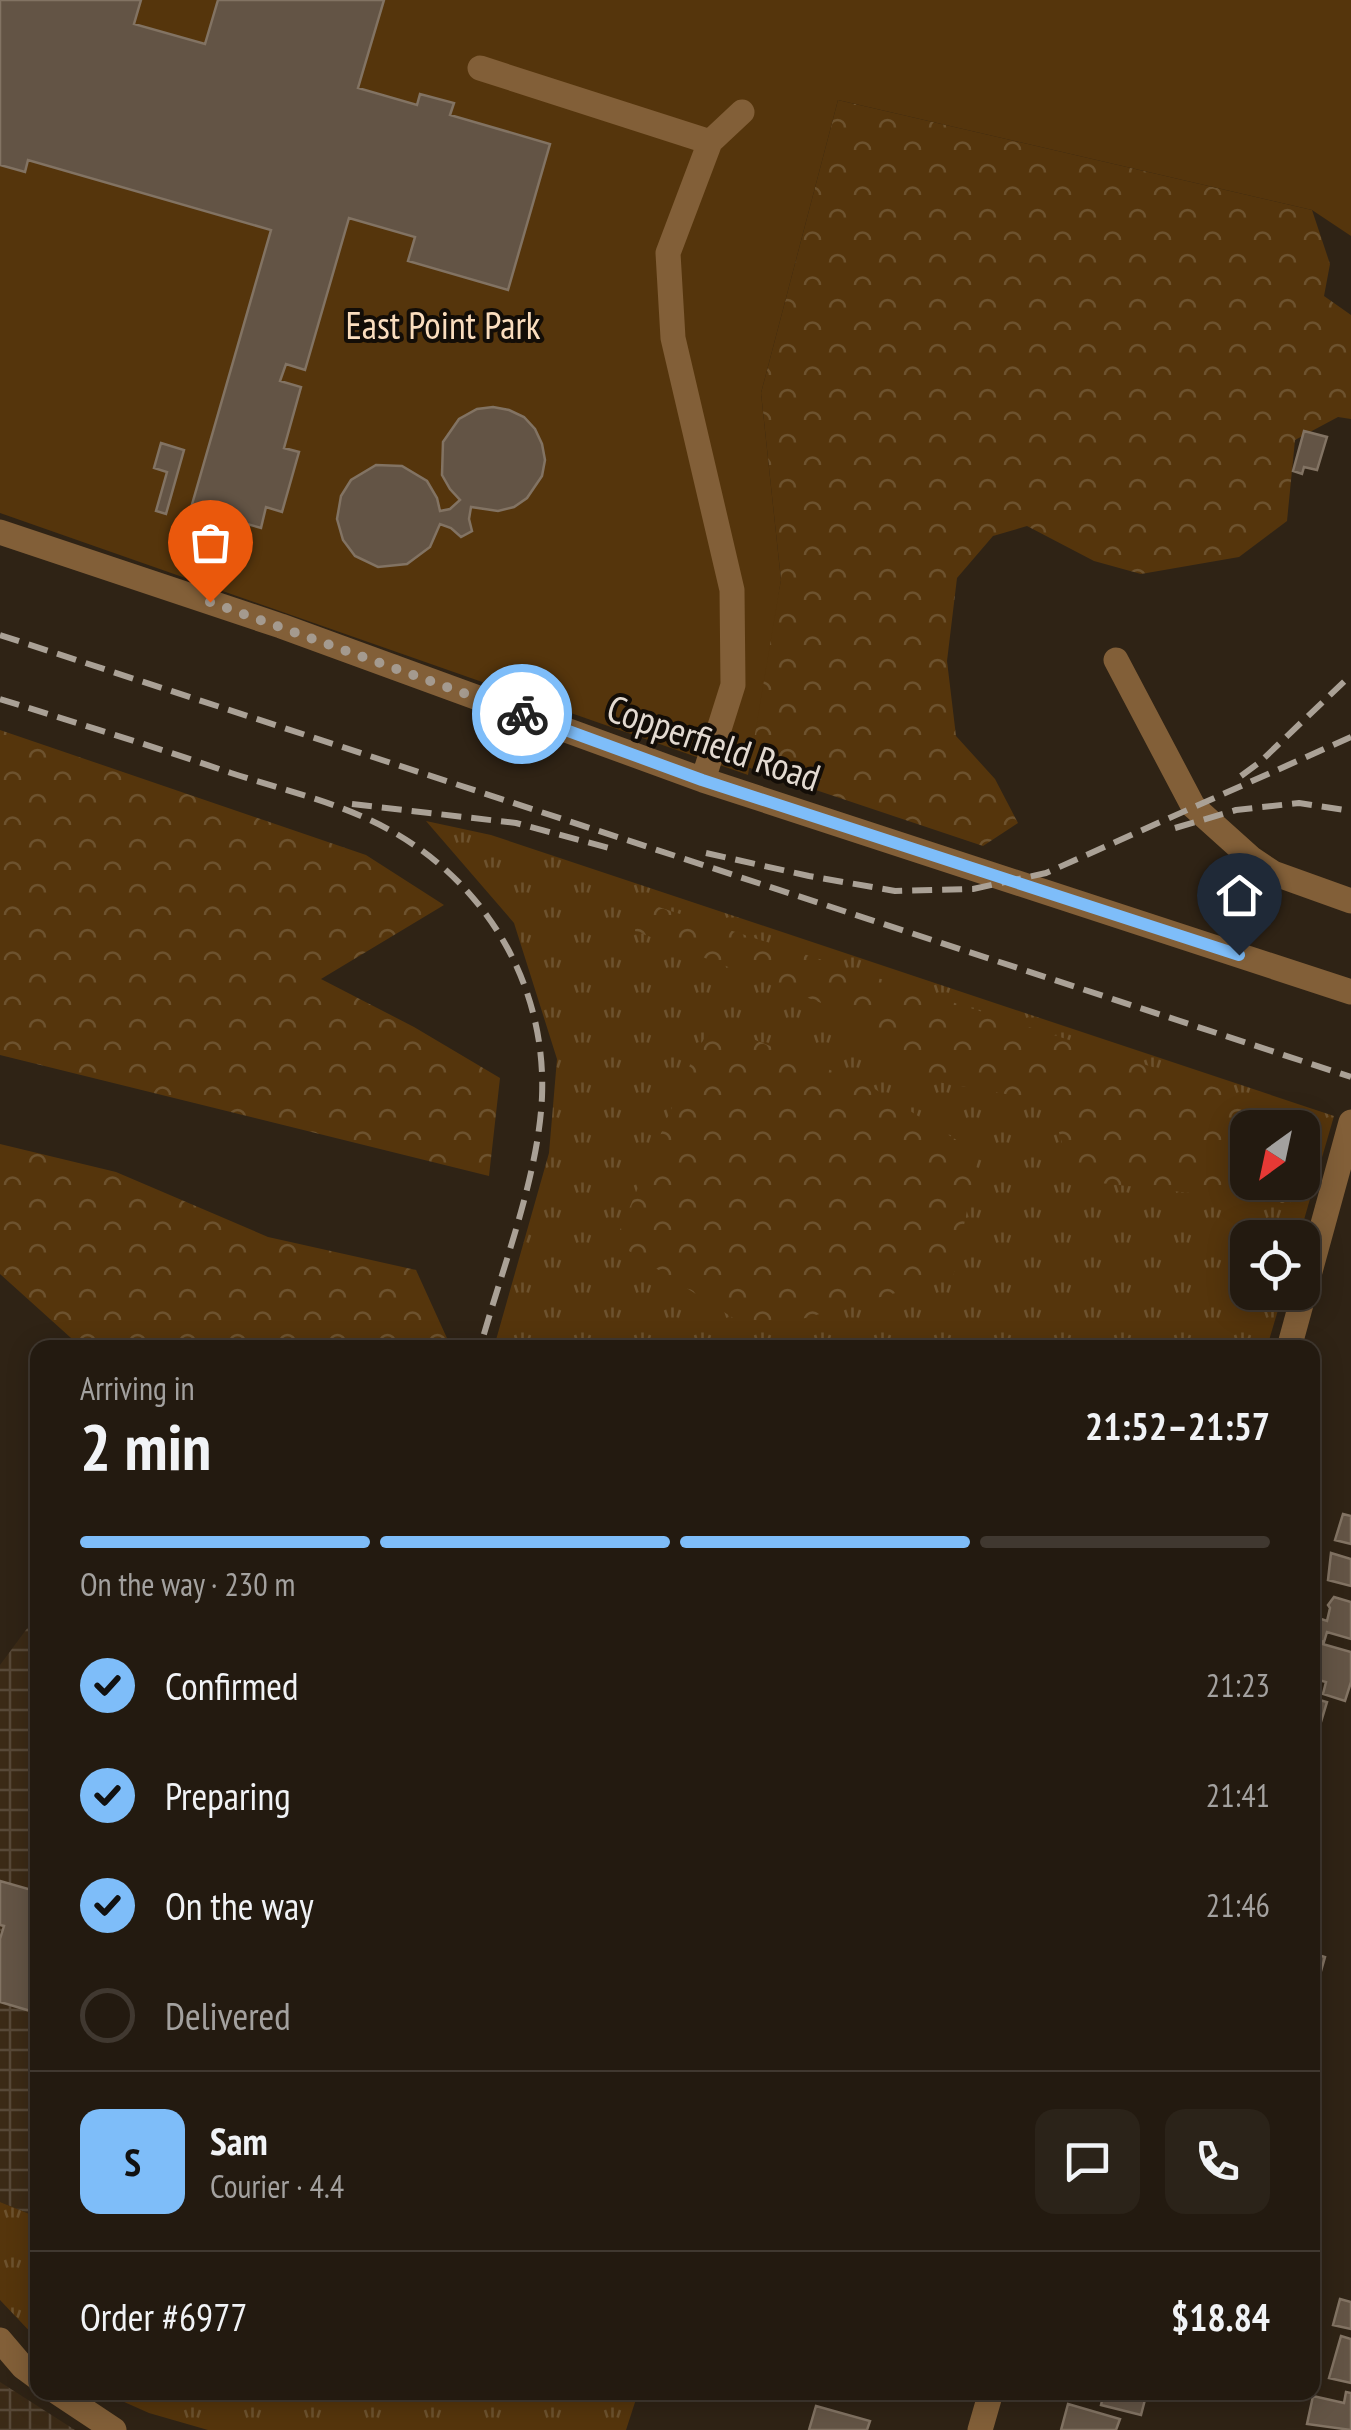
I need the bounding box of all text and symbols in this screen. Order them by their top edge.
park label: East Point Park [345,300,541,349]
pin [168,500,253,603]
icon: bag [183,515,238,570]
courier [472,664,572,764]
street label: Copperfield Road [601,683,827,801]
icon: bike [495,687,550,742]
pin [1197,853,1282,956]
icon: home [1212,868,1267,923]
north arrow [1230,1110,1320,1200]
map controls [1230,1110,1320,1310]
button: locate [1230,1220,1320,1310]
text: Arriving in [80,1367,195,1409]
text: 21:52–21:57 [1085,1401,1270,1450]
text: 2 min [80,1404,211,1488]
text: On the way · 230 m [80,1563,295,1605]
icon: check [80,1658,135,1713]
text: Confirmed [165,1661,298,1710]
text: 21:23 [1206,1664,1270,1706]
icon: check [80,1768,135,1823]
text: Preparing [165,1771,291,1820]
text: 21:41 [1206,1774,1270,1816]
icon: check [80,1878,135,1933]
text: On the way [165,1881,313,1930]
text: 21:46 [1206,1884,1270,1926]
text: Delivered [165,1991,291,2040]
button: chat [1035,2109,1140,2214]
button: phone [1165,2109,1270,2214]
text: Sam [210,2116,268,2165]
text: S [124,2137,141,2186]
text: Courier · 4.4 [210,2165,344,2207]
text: Order #6977 [80,2292,247,2341]
text: $18.84 [1171,2292,1270,2341]

